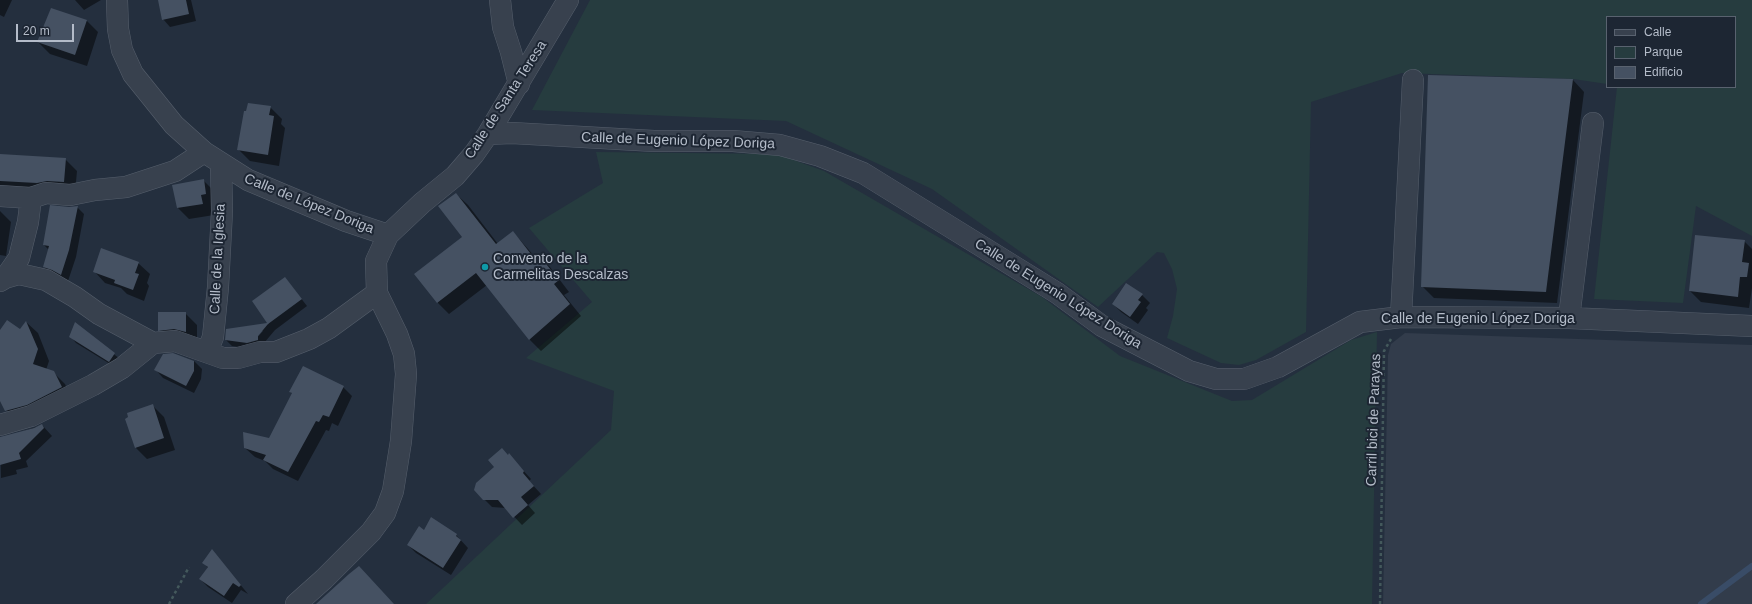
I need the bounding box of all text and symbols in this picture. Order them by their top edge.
scale bar [18,16,76,42]
legend [1606,16,1736,88]
text: 20 m [23,24,50,38]
text: Calle [1644,25,1671,39]
street label: Calle de Santa Teresa [461,38,551,162]
text: Parque [1644,45,1683,59]
text: Edificio [1644,65,1683,79]
street label: Calle de Eugenio López Doriga [581,129,775,153]
street label: Calle de López Doriga [242,170,376,238]
street label: Calle de la Iglesia [207,203,229,315]
street label: Calle de Eugenio López Doriga [971,236,1145,352]
place label: Convento de la Carmelitas Descalzas [493,251,628,284]
marker: Convento de la Carmelitas Descalzas [480,262,490,272]
street label: Calle de Eugenio López Doriga [1381,311,1575,327]
street label: Carril bici de Parayas [1363,353,1385,487]

